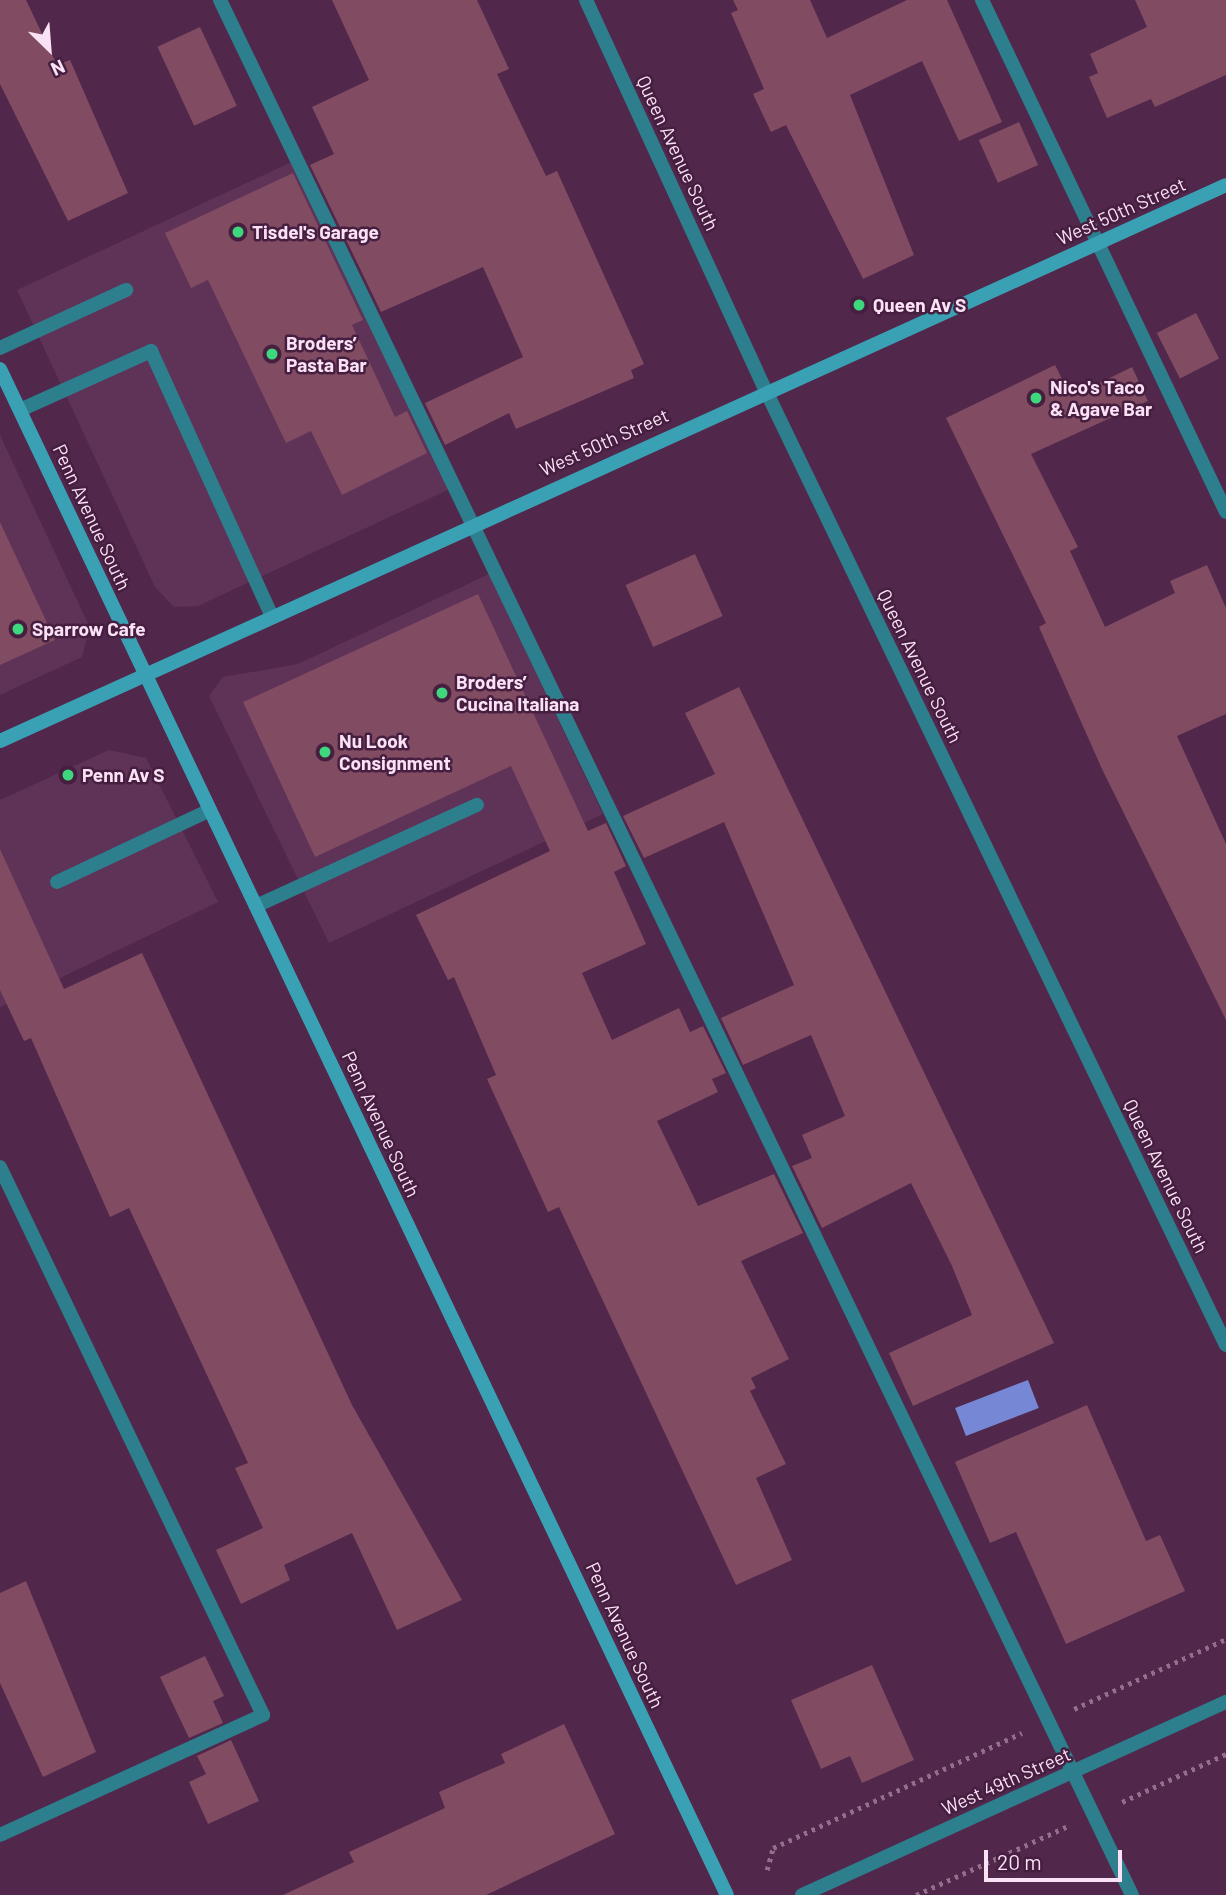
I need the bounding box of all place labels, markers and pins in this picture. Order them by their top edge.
place label: Tisdel's Garage [252,221,379,243]
marker: Tisdel's Garage [230,224,246,240]
place label: Queen Av S [873,294,966,316]
marker: Queen Av S [851,297,867,313]
place label: Broders’ Pasta Bar [286,332,367,376]
marker: Broders’ Pasta Bar [264,346,280,362]
place label: Nico's Taco & Agave Bar [1050,376,1152,420]
marker: Nico's Taco & Agave Bar [1028,390,1044,406]
place label: Sparrow Cafe [32,618,146,640]
marker: Sparrow Cafe [10,621,26,637]
place label: Broders’ Cucina Italiana [456,671,579,715]
marker: Broders’ Cucina Italiana [434,685,450,701]
place label: Nu Look Consignment [339,730,451,774]
marker: Nu Look Consignment [317,744,333,760]
place label: Penn Av S [82,764,164,786]
marker: Penn Av S [60,767,76,783]

